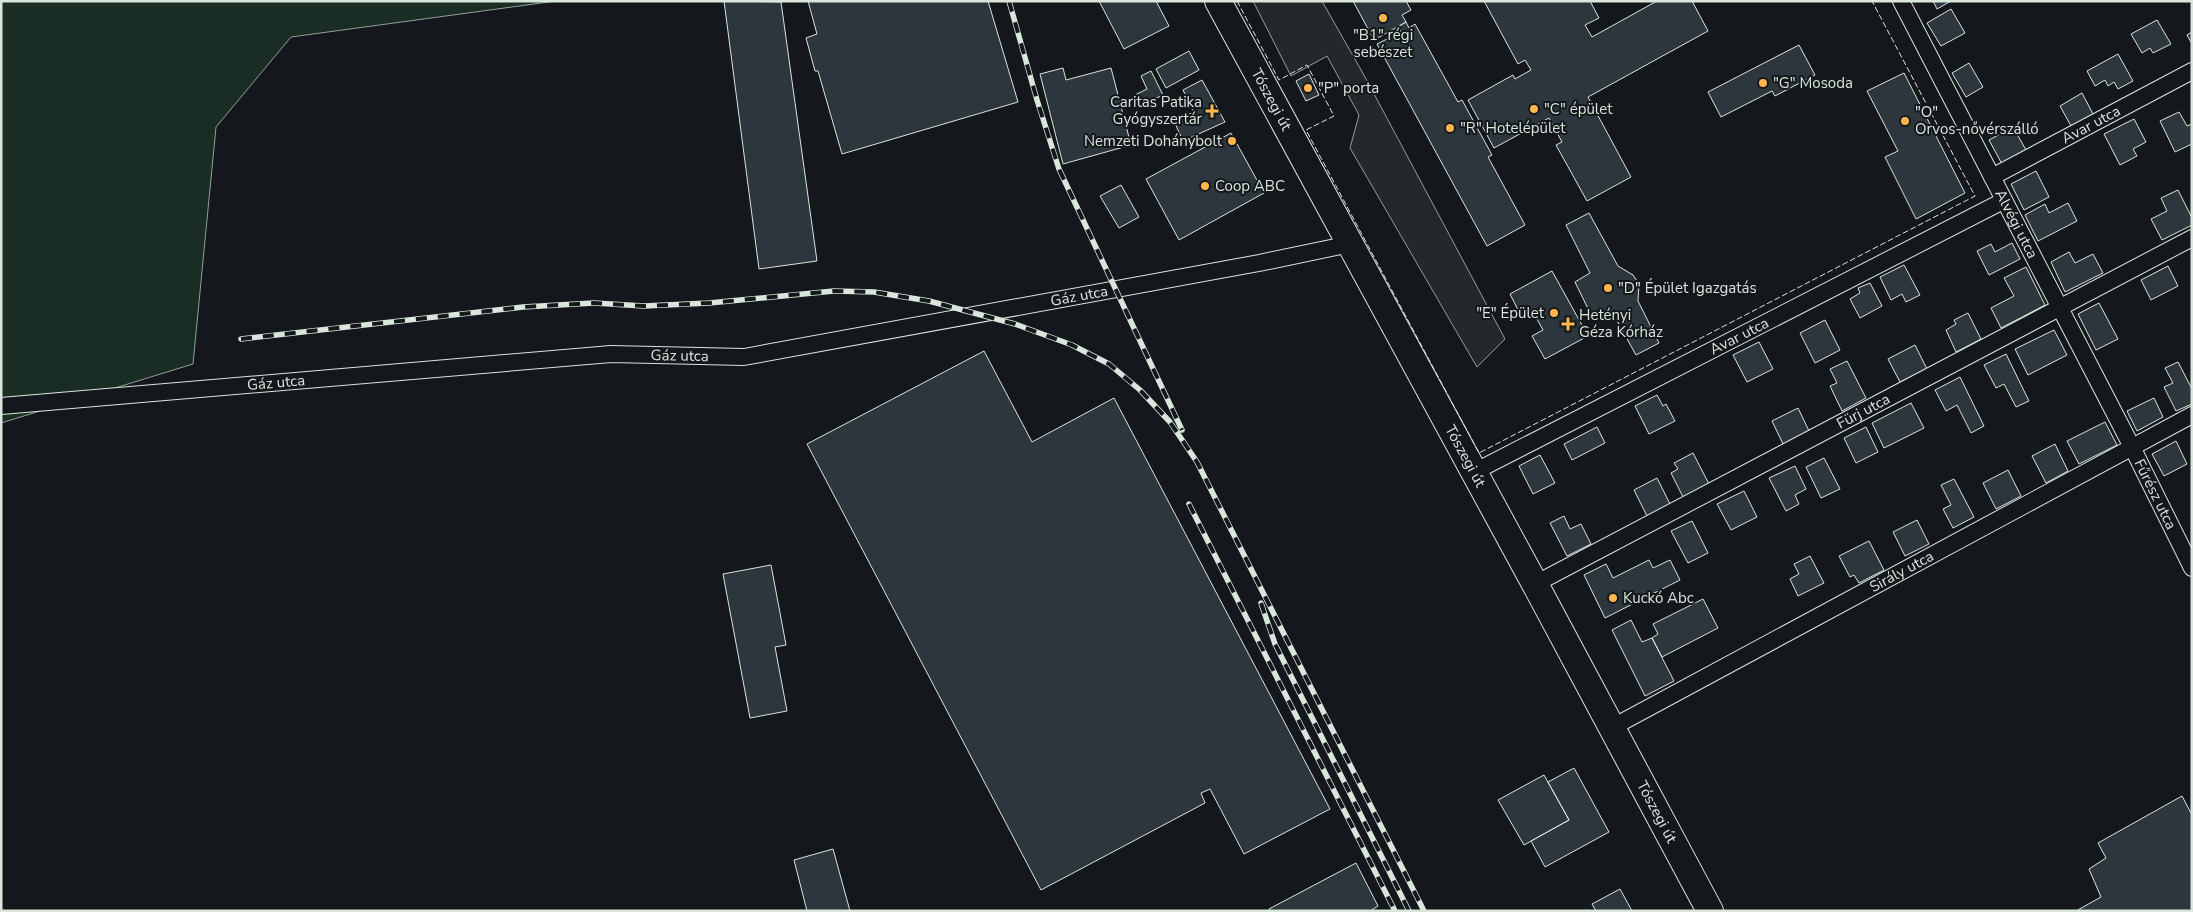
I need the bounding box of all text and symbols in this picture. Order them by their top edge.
marker: "B1" régi sebészet [1377,12,1389,24]
place label: "B1" régi sebészet [1353,25,1413,62]
street label: Tószegi út [1246,65,1297,135]
place label: "G" Mosoda [1773,73,1853,93]
marker: "G" Mosoda [1757,77,1769,89]
place label: "P" porta [1318,78,1379,98]
marker: "P" porta [1302,82,1314,94]
place label: Caritas Patika Gyógyszertár [1110,92,1203,129]
place label: "C" épület [1544,99,1613,119]
street label: Avar utca [2058,101,2124,148]
place label: "O" Orvos-nővérszálló [1915,102,2039,139]
marker: "C" épület [1528,103,1540,115]
marker: Caritas Patika Gyógyszertár [1206,105,1218,117]
marker: "O" Orvos-nővérszálló [1899,115,1911,127]
place label: "R" Hotelépület [1460,118,1566,138]
marker: "R" Hotelépület [1444,122,1456,134]
place label: Nemzeti Dohánybolt [1084,131,1223,151]
marker: Nemzeti Dohánybolt [1226,135,1238,147]
place label: Coop ABC [1215,176,1285,196]
marker: Coop ABC [1199,180,1211,192]
street label: Alvégi utca [1990,186,2043,262]
place label: "D" Épület Igazgatás [1618,278,1757,298]
street label: Gáz utca [1049,281,1110,311]
marker: "D" Épület Igazgatás [1602,282,1614,294]
place label: "E" Épület [1476,303,1545,323]
place label: Hetényi Géza Kórház [1579,305,1663,342]
marker: "E" Épület [1548,307,1560,319]
street label: Avar utca [1706,313,1772,360]
marker: Hetényi Géza Kórház [1561,317,1575,331]
street label: Gáz utca [650,345,709,366]
street label: Gáz utca [246,370,306,395]
street label: Fürj utca [1833,389,1893,433]
street label: Tószegi út [1440,421,1491,491]
street label: Fűrész utca [2130,456,2181,533]
street label: Sirály utca [1866,546,1937,597]
place label: Kuckó Abc [1623,588,1694,608]
marker: Kuckó Abc [1607,592,1619,604]
street label: Tószegi út [1632,777,1682,847]

